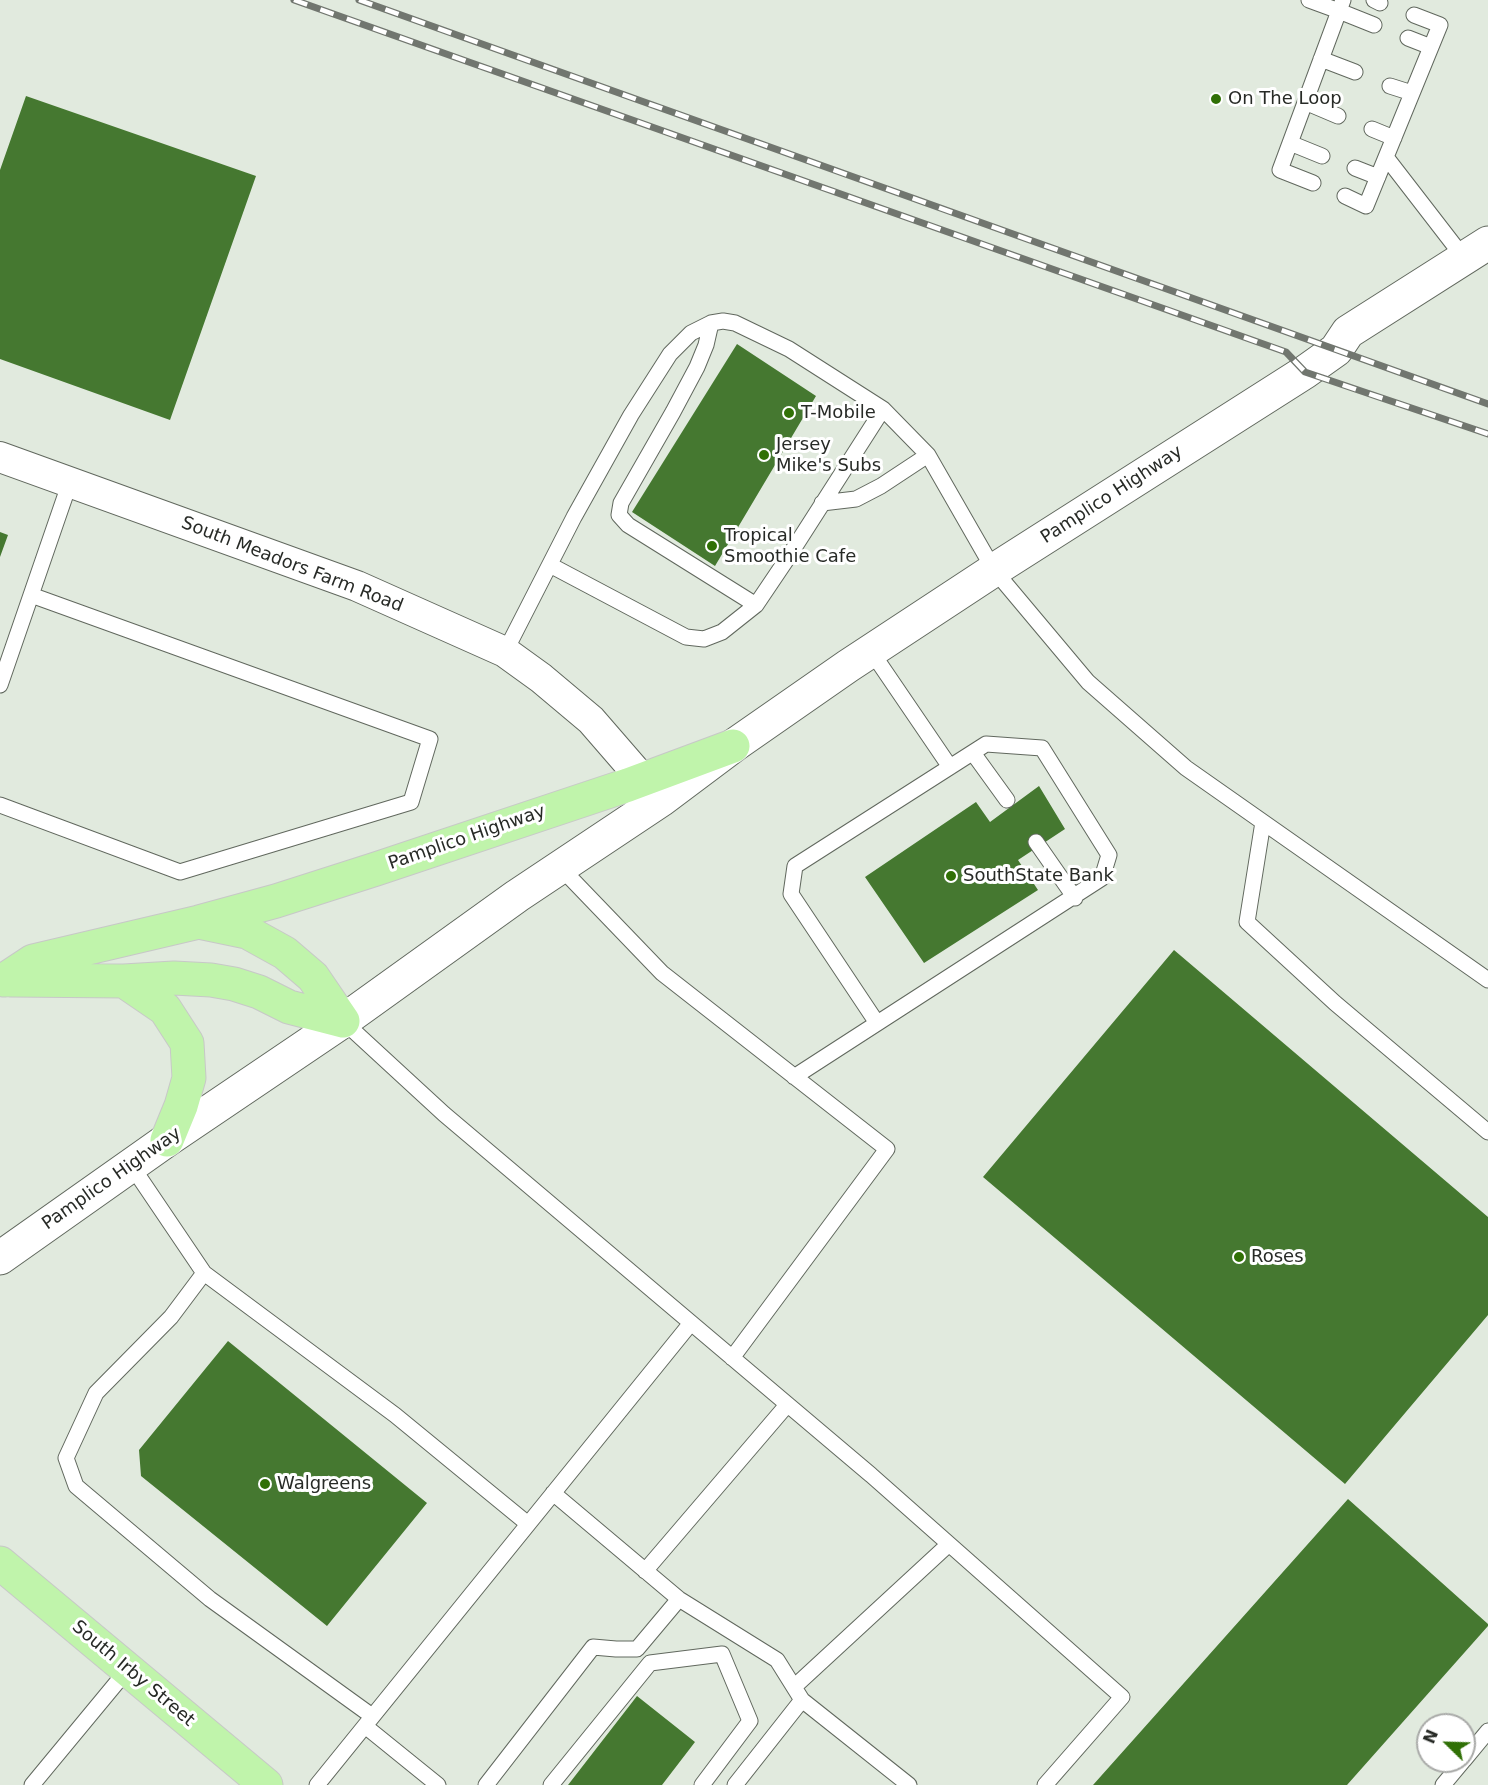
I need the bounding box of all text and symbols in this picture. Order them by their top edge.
place label: On The Loop [1228,88,1342,110]
marker: On The Loop [1209,92,1223,106]
place label: T-Mobile [801,402,876,424]
marker: T-Mobile [782,406,796,420]
place label: Jersey Mike's Subs [776,434,881,476]
street label: Pamplico Highway [1037,441,1187,549]
marker: Jersey Mike's Subs [757,448,771,462]
street label: South Meadors Farm Road [178,513,406,617]
place label: Tropical Smoothie Cafe [724,525,856,568]
marker: Tropical Smoothie Cafe [705,539,719,553]
street label: Pamplico Highway [386,801,548,875]
place label: SouthState Bank [963,865,1114,887]
marker: SouthState Bank [944,869,958,883]
street label: Pamplico Highway [38,1123,186,1235]
place label: Roses [1251,1246,1304,1268]
marker: Roses [1232,1250,1246,1264]
place label: Walgreens [277,1473,371,1495]
marker: Walgreens [258,1477,272,1491]
street label: South Irby Street [67,1616,199,1732]
north arrow [1416,1713,1476,1773]
text: N [1419,1727,1442,1746]

